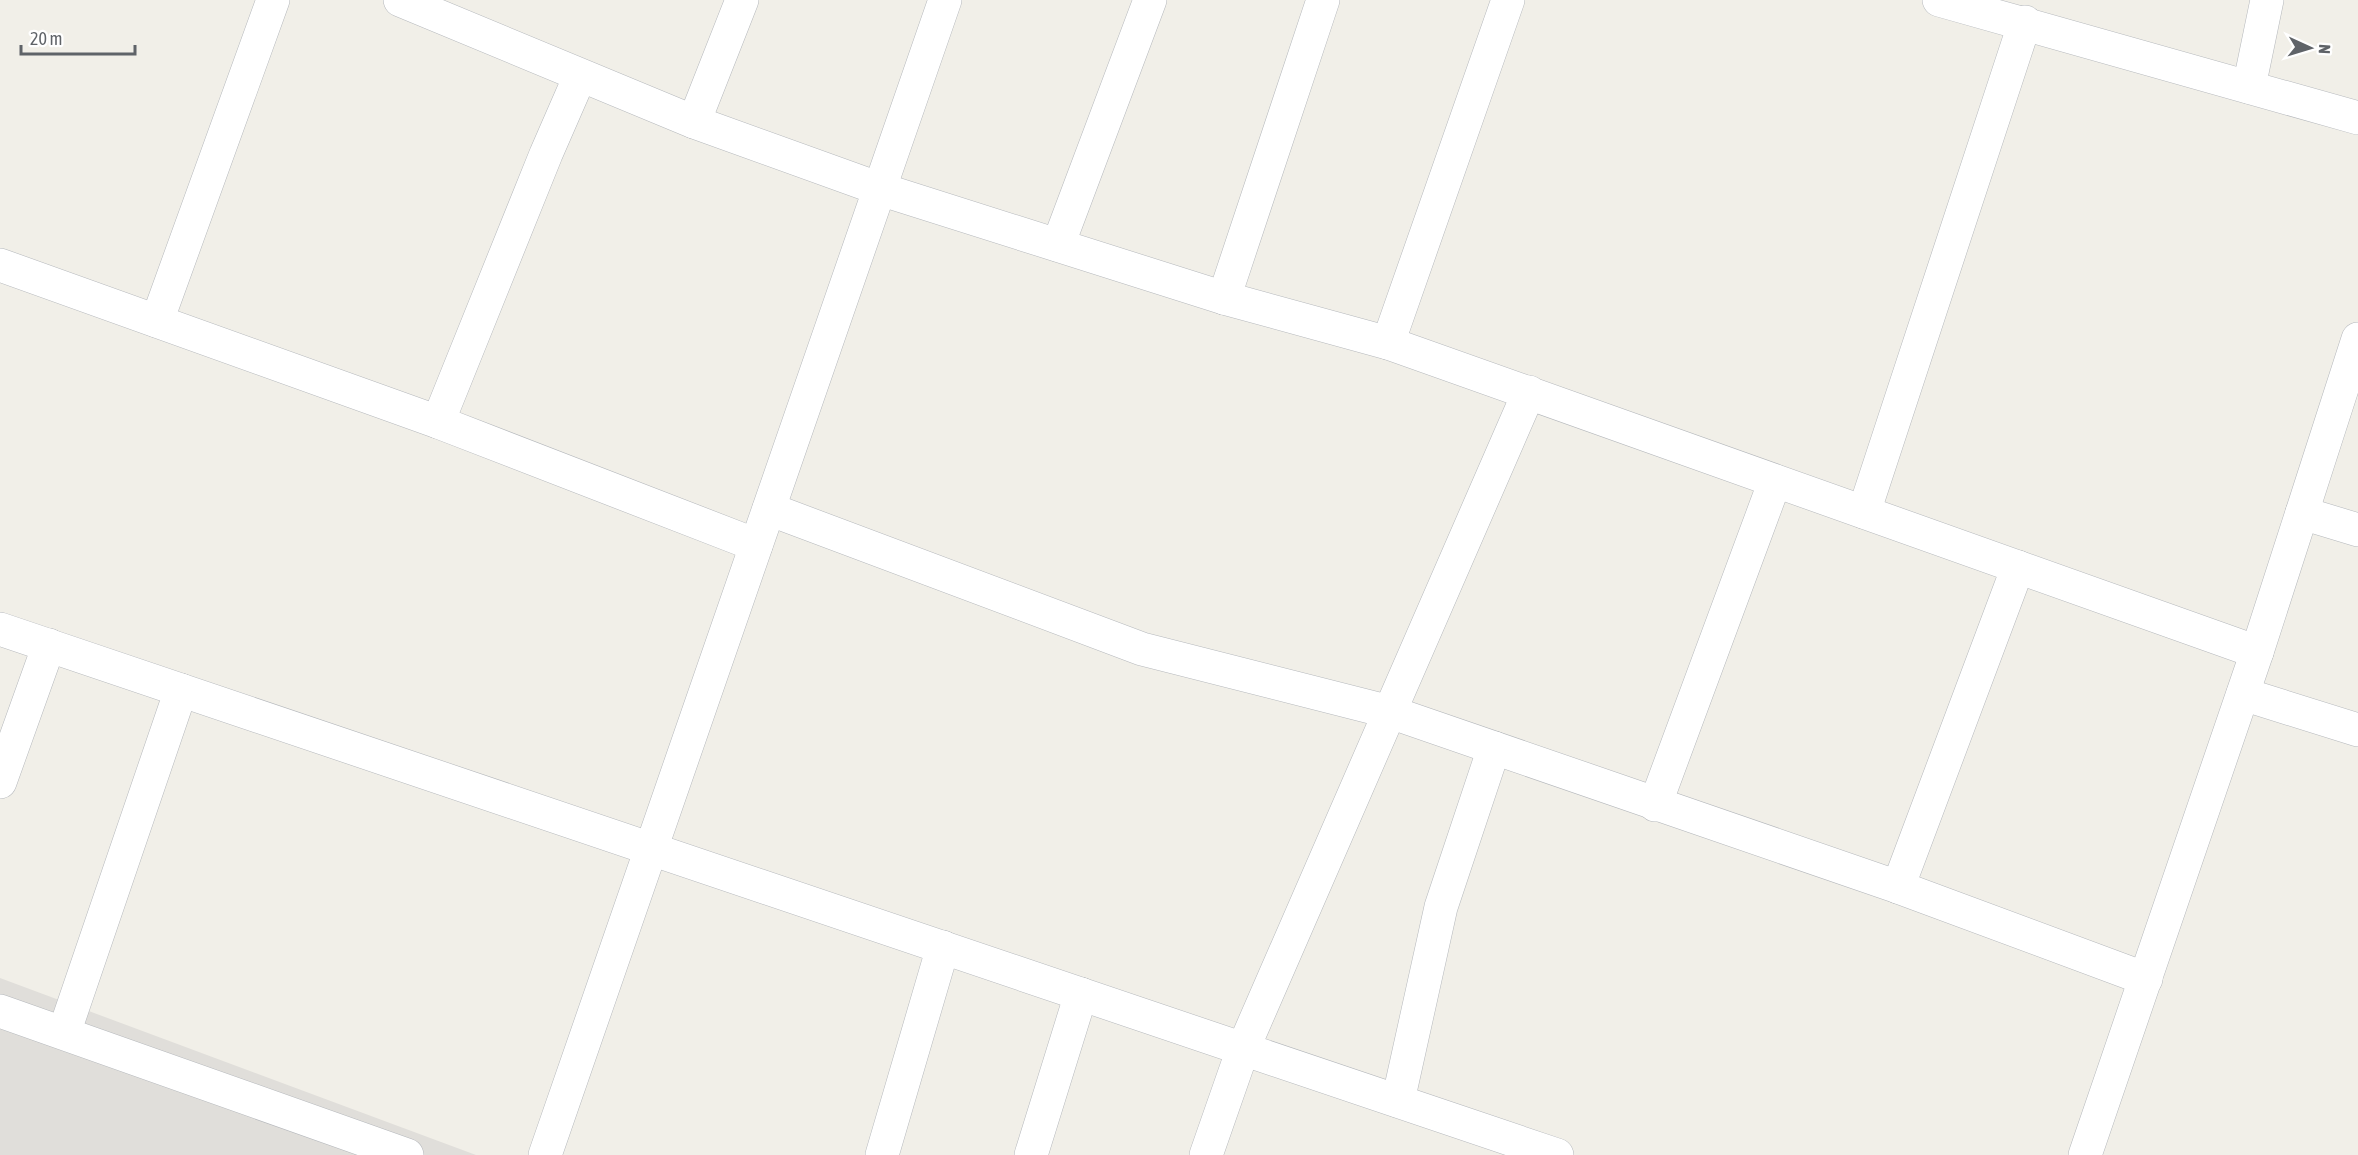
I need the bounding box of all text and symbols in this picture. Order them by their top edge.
scale bar [21,18,135,56]
north arrow [2280,18,2340,78]
text: 20 m [30,28,62,49]
text: N [2316,44,2334,54]

